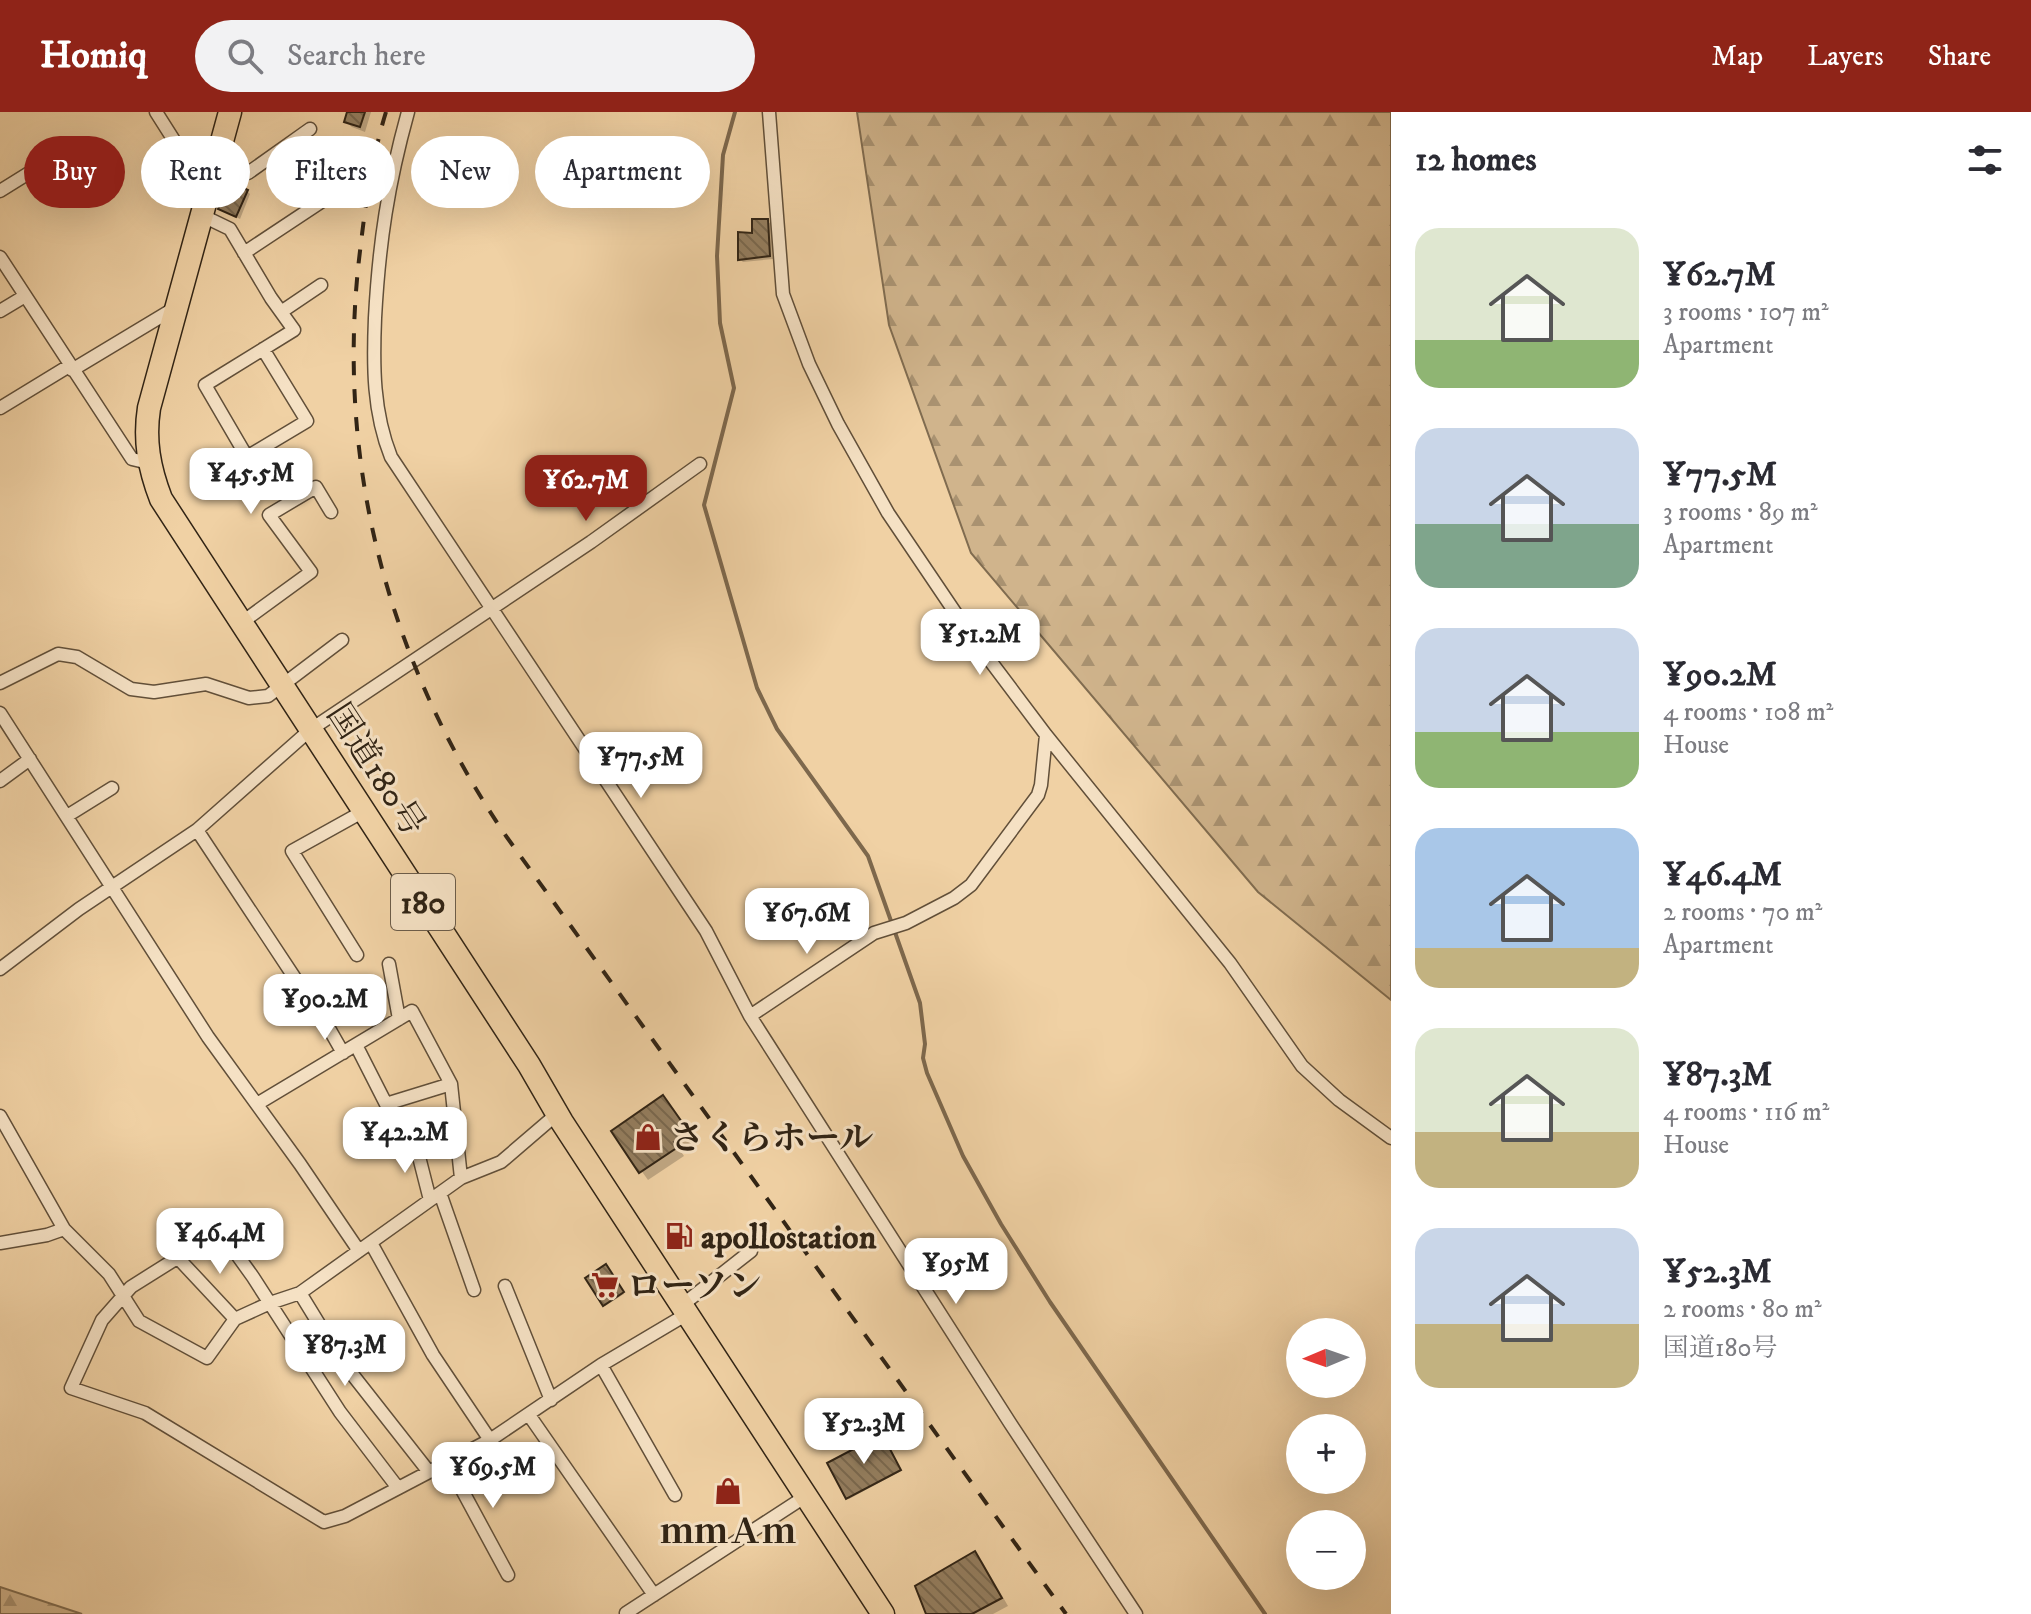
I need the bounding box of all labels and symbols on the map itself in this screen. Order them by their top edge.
pin: ¥45.5M [186,448,316,516]
pin: ¥62.7M [521,455,651,523]
pin: ¥51.2M [915,609,1045,677]
street label: 国道180号 [317,696,434,844]
pin: ¥77.5M [576,732,706,800]
road number: 180 [391,874,455,930]
pin: ¥67.6M [742,888,872,956]
pin: ¥90.2M [260,974,390,1042]
pin: ¥42.2M [340,1107,470,1175]
place label: さくらホール [670,1118,873,1160]
shop icon: さくらホール [633,1122,663,1152]
pin: ¥46.4M [155,1208,285,1276]
place label: apollostation [701,1217,877,1259]
fuel station icon: apollostation [664,1221,694,1251]
pin: ¥95M [909,1238,1003,1306]
place label: ローソン [627,1266,762,1308]
supermarket icon: ローソン [590,1270,620,1300]
north arrow [1286,1318,1366,1398]
pin: ¥87.3M [280,1320,410,1388]
pin: ¥52.3M [799,1398,929,1466]
pin: ¥69.5M [428,1442,558,1510]
shop icon: ｍｍＡｍ [713,1476,743,1506]
place label: ｍｍＡｍ [660,1512,796,1554]

